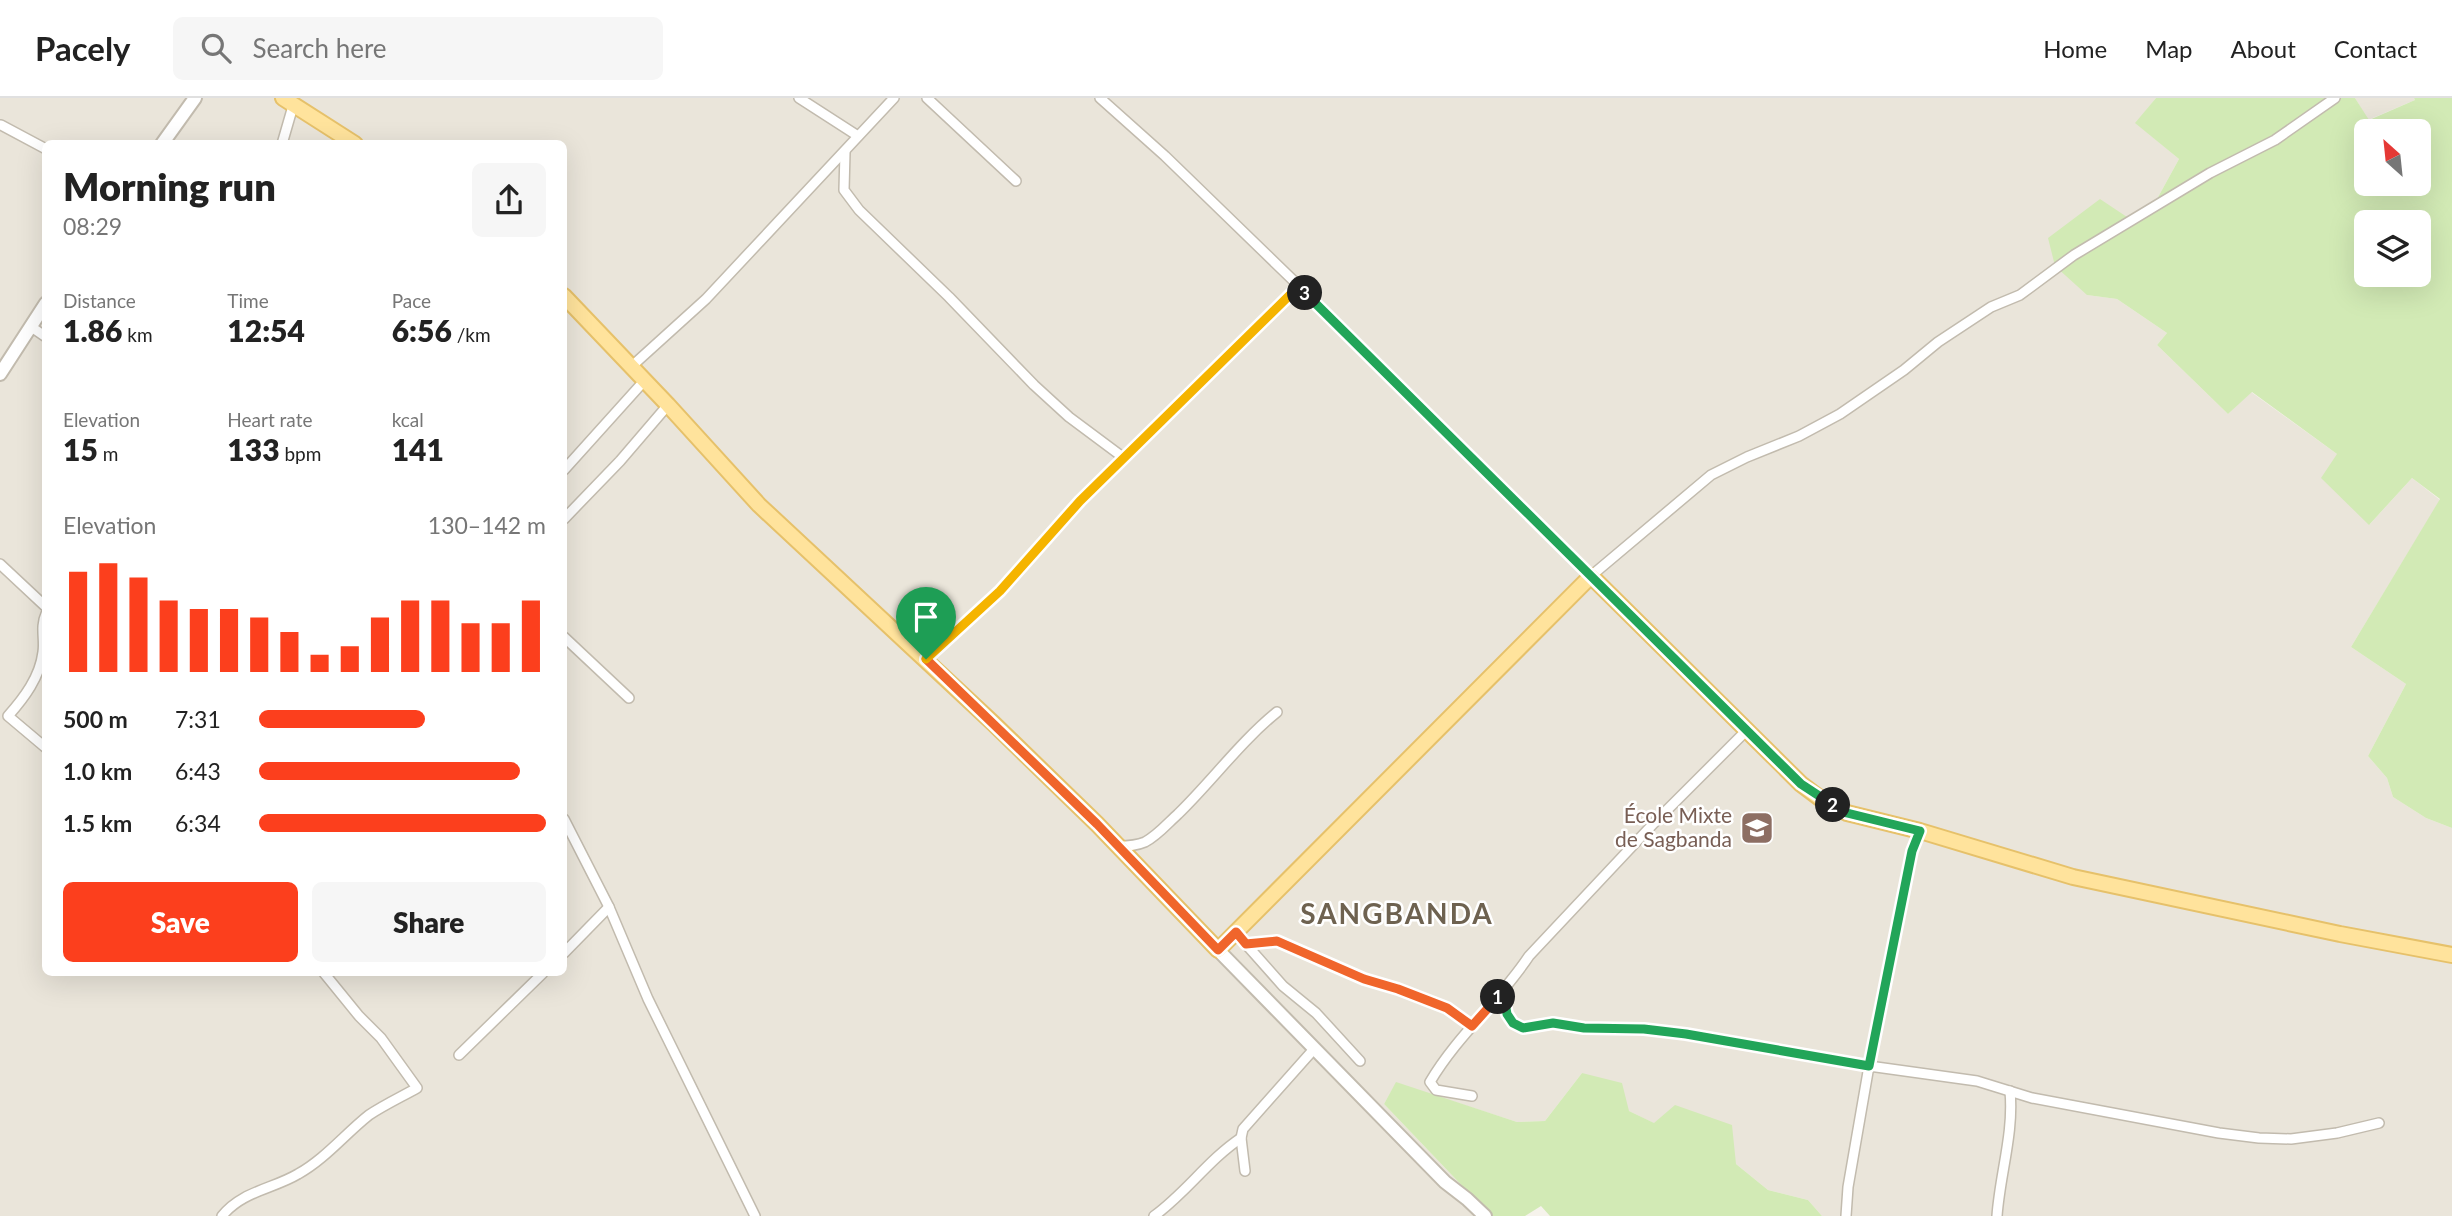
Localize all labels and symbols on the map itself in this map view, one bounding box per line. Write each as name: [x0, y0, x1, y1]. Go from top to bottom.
north arrow: [2354, 119, 2431, 196]
pin: 3: [1288, 276, 1322, 310]
pin: [896, 587, 956, 659]
pin: 2: [1815, 788, 1850, 822]
place label: École Mixte de Sagbanda: [1615, 802, 1732, 851]
school or university icon: École Mixte de Sagbanda: [1738, 809, 1776, 847]
district label: SANGBANDA: [1300, 896, 1494, 930]
pin: 1: [1480, 979, 1516, 1014]

